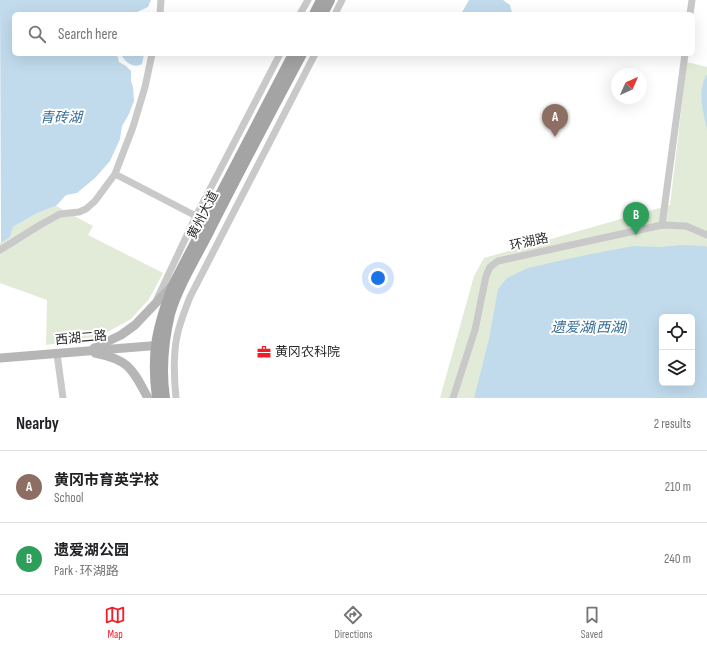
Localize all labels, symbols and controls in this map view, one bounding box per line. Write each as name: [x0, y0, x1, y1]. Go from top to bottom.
search box: [12, 12, 695, 56]
icon: search: [26, 23, 48, 45]
text: Search here: [58, 25, 118, 44]
north arrow: [611, 68, 647, 104]
pin: A: [542, 104, 568, 137]
water label: 青砖湖: [40, 109, 84, 126]
street label: 黄州大道: [184, 188, 222, 242]
pin: B: [623, 202, 649, 235]
street label: 环湖路: [508, 230, 550, 254]
your location: [368, 268, 388, 288]
map controls: [659, 314, 695, 386]
button: locate: [659, 314, 695, 350]
water label: 遗爱湖(西湖): [551, 319, 628, 336]
street label: 西湖二路: [54, 328, 108, 348]
office icon: 黄冈农科院: [256, 344, 272, 360]
place label: 黄冈农科院: [275, 344, 340, 360]
button: layers: [659, 350, 695, 386]
text: Nearby: [16, 414, 59, 434]
text: 2 results: [654, 416, 691, 432]
text: 黄冈市育英学校: [54, 471, 159, 490]
text: A: [26, 479, 32, 495]
text: 210 m: [665, 479, 691, 495]
text: School: [54, 490, 84, 506]
text: 遗爱湖公园: [54, 541, 129, 560]
text: B: [26, 551, 32, 567]
text: 240 m: [664, 551, 691, 567]
text: Park · 环湖路: [54, 563, 119, 579]
tab: Map: [104, 604, 126, 641]
tab: Directions: [335, 604, 372, 641]
tab: Saved: [581, 604, 603, 641]

